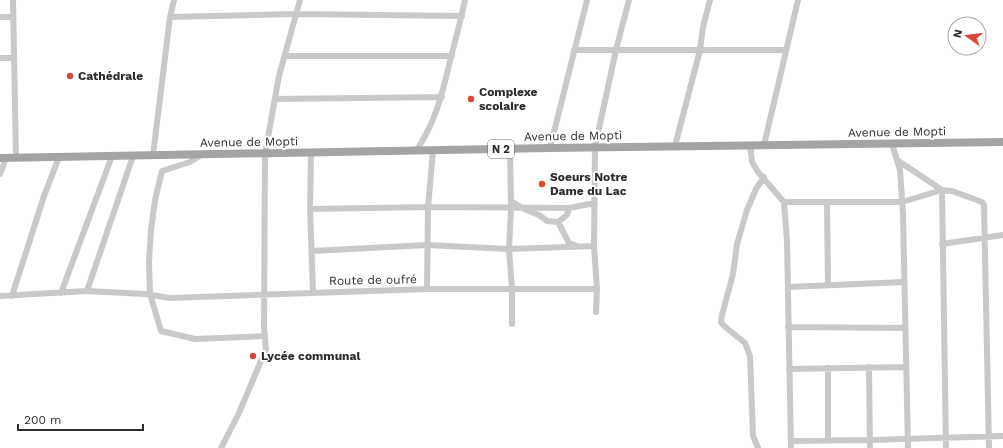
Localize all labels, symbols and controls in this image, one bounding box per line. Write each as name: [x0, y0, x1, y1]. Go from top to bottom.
north arrow: [947, 16, 987, 56]
text: N: [950, 28, 965, 39]
place label: Cathédrale: [78, 69, 143, 83]
marker: Cathédrale: [65, 71, 75, 81]
place label: Complexe scolaire: [479, 85, 537, 113]
marker: Complexe scolaire: [466, 94, 476, 104]
street label: Avenue de Mopti: [848, 124, 946, 140]
street label: Avenue de Mopti: [524, 128, 622, 144]
street label: Avenue de Mopti: [200, 134, 298, 150]
road number: N 2: [488, 140, 514, 158]
place label: Soeurs Notre Dame du Lac: [550, 170, 628, 198]
marker: Soeurs Notre Dame du Lac: [537, 179, 547, 189]
street label: Route de oufré: [329, 272, 417, 288]
place label: Lycée communal: [261, 349, 360, 363]
marker: Lycée communal: [248, 351, 258, 361]
scale bar: [18, 406, 143, 432]
text: 200 m: [24, 413, 61, 427]

